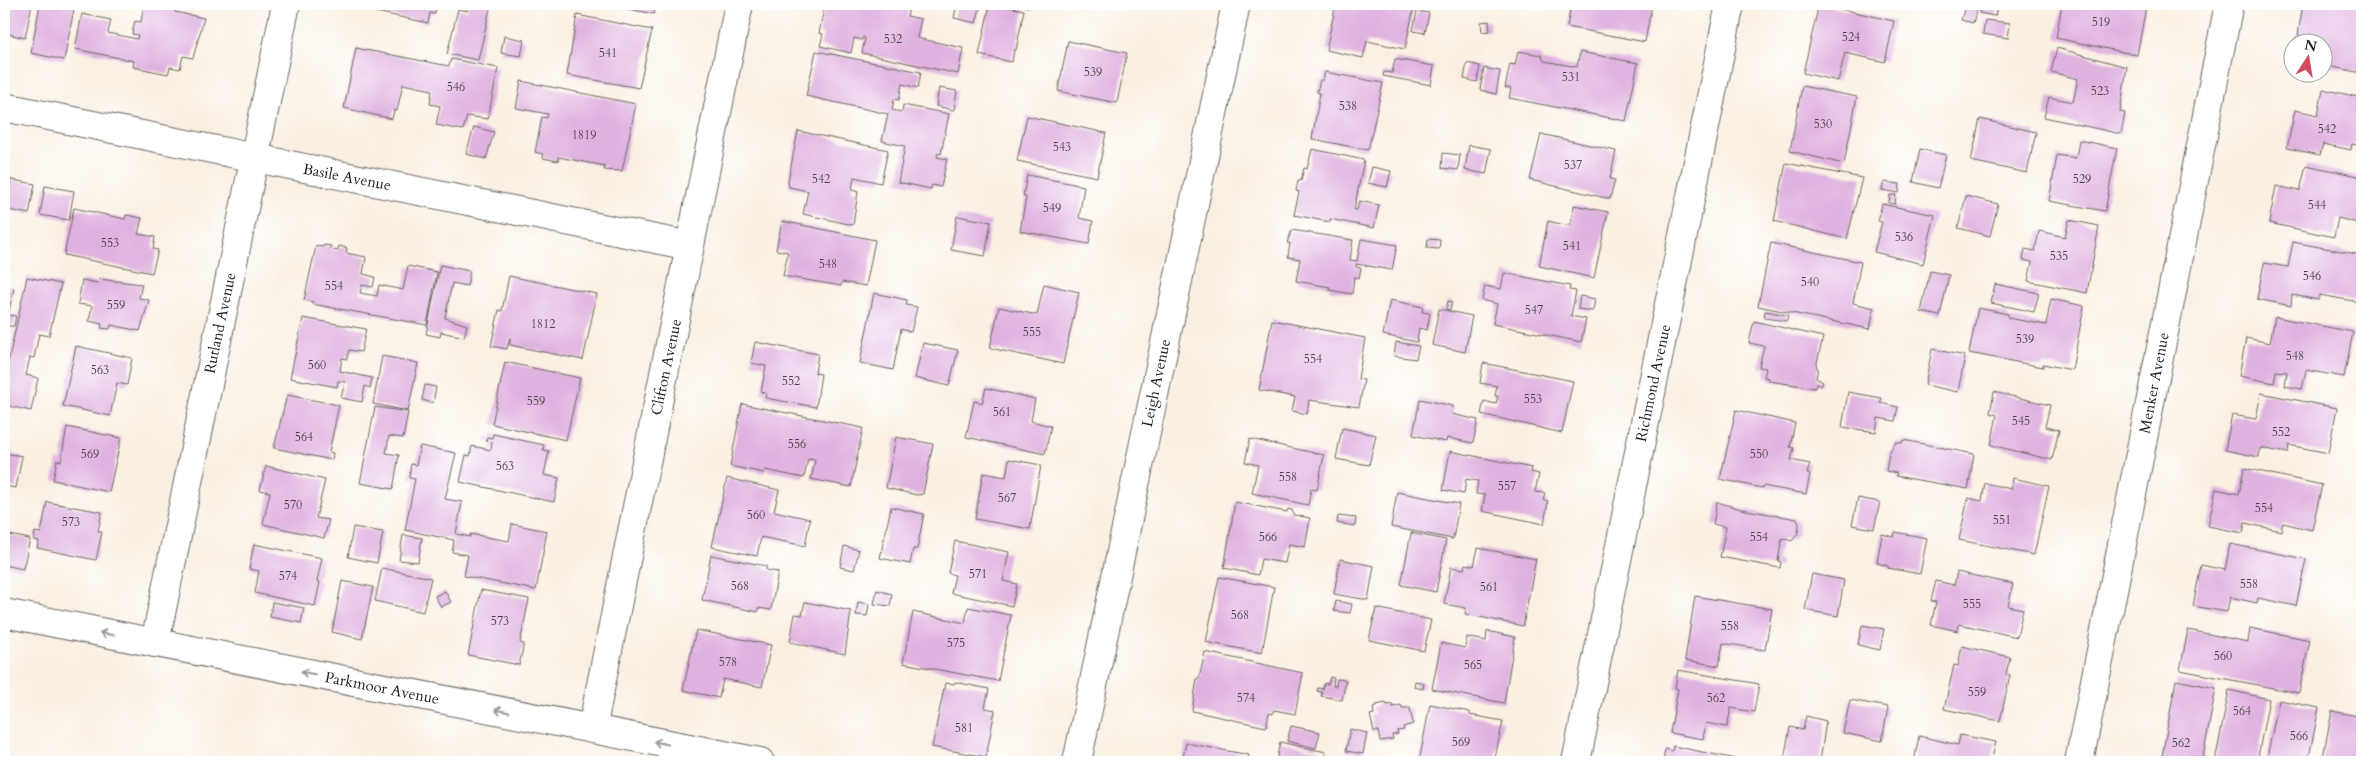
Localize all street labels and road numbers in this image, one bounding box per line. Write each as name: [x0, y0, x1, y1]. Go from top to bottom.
street label: Basile Avenue: [301, 159, 393, 195]
street label: Rutland Avenue: [200, 270, 241, 375]
street label: Clifton Avenue: [646, 317, 686, 417]
street label: Richmond Avenue: [1631, 322, 1675, 444]
street label: Menker Avenue: [2134, 331, 2174, 435]
street label: Leigh Avenue: [1137, 337, 1175, 429]
street label: Parkmoor Avenue: [323, 667, 441, 709]

